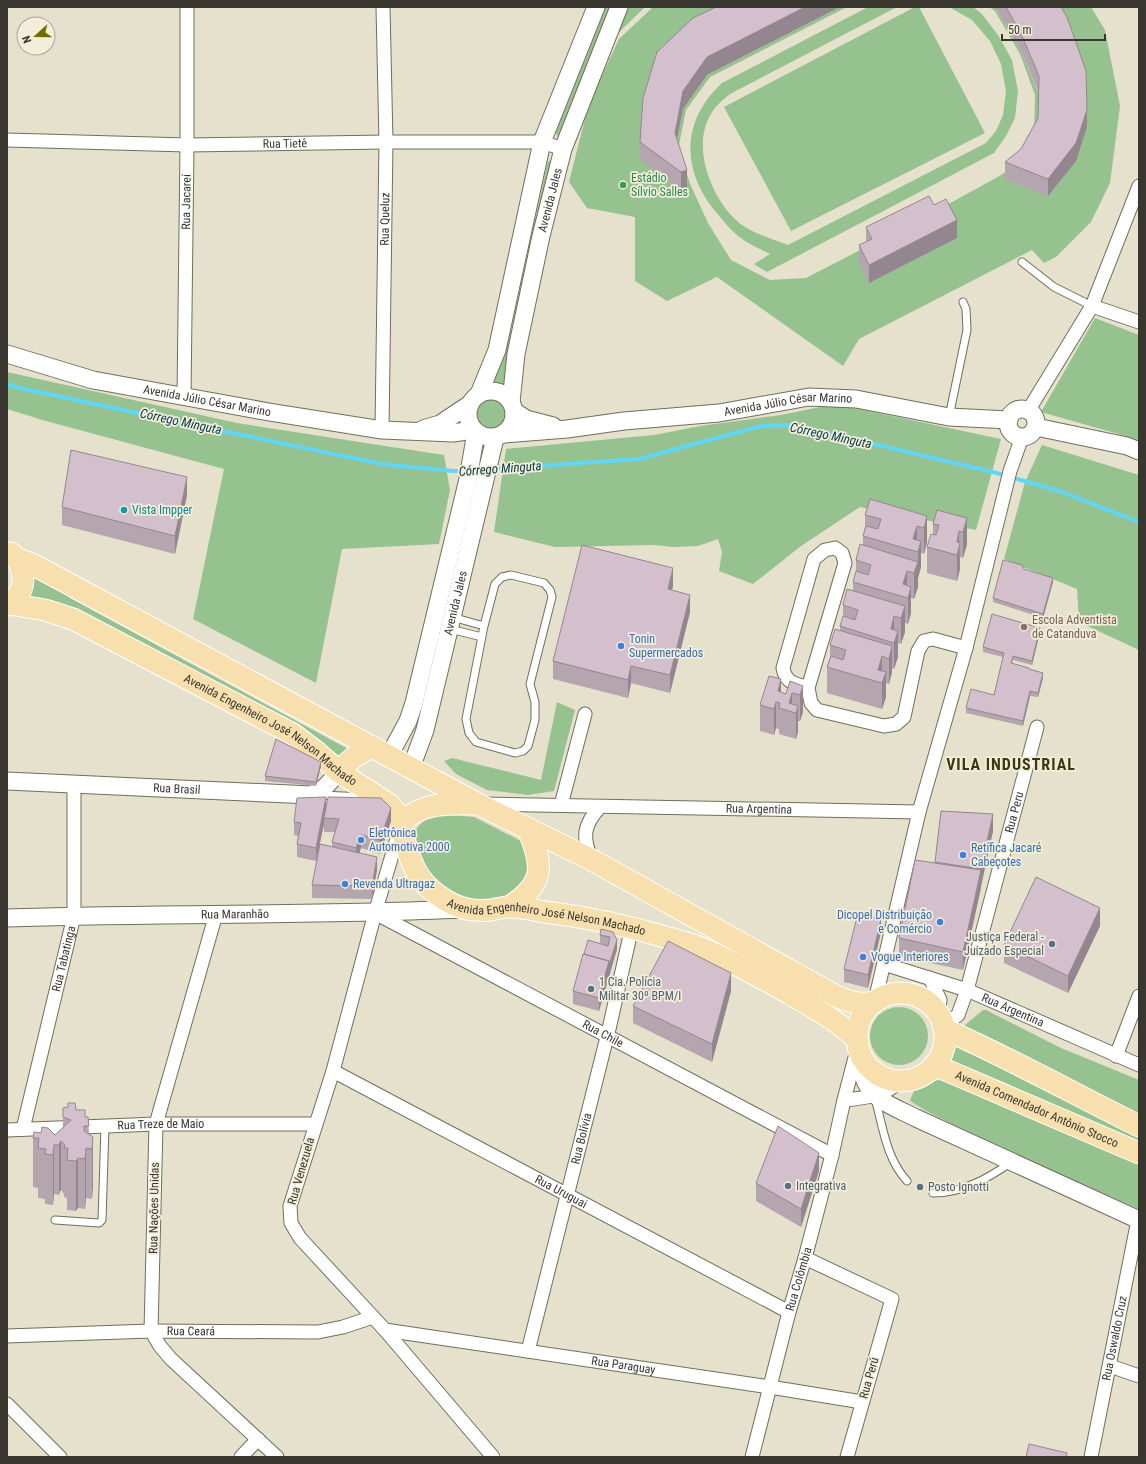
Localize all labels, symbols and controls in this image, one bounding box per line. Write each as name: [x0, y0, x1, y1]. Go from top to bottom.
north arrow: [16, 16, 56, 56]
scale bar: [1002, 16, 1105, 42]
text: 50 m: [1008, 23, 1032, 37]
text: N: [20, 34, 34, 45]
street label: Rua Tietê: [263, 136, 308, 151]
street label: Avenida Jales: [535, 166, 565, 234]
place label: Estádio Sílvio Salles: [631, 171, 688, 199]
street label: Rua Jacareí: [179, 173, 194, 230]
marker: Estádio Sílvio Salles: [618, 180, 628, 190]
street label: Rua Queluz: [378, 192, 392, 246]
street label: Avenida Júlio César Marino: [142, 382, 272, 419]
street label: Avenida Júlio César Marino: [723, 390, 853, 419]
water label: Córrego Minguta: [139, 406, 223, 437]
water label: Córrego Minguta: [789, 420, 873, 451]
water label: Córrego Minguta: [458, 458, 542, 479]
place label: Vista Impper: [132, 503, 193, 517]
marker: Vista Impper: [119, 505, 129, 515]
street label: Avenida Jales: [441, 569, 470, 637]
place label: Escola Adventista de Catanduva: [1032, 613, 1117, 641]
marker: Escola Adventista de Catanduva: [1019, 622, 1029, 632]
place label: Tonin Supermercados: [629, 632, 703, 660]
marker: Tonin Supermercados: [616, 641, 626, 651]
street label: Avenida Engenheiro José Nelson Machado: [182, 671, 360, 789]
district label: VILA INDUSTRIAL: [946, 755, 1076, 774]
street label: Rua Brasil: [153, 781, 201, 797]
street label: Rua Peru: [1002, 790, 1027, 835]
street label: Rua Argentina: [726, 801, 793, 817]
place label: Eletrônica Automotiva 2000: [369, 826, 450, 854]
marker: Eletrônica Automotiva 2000: [356, 835, 366, 845]
place label: Retífica Jacaré Cabeçotes: [971, 841, 1042, 869]
marker: Retífica Jacaré Cabeçotes: [958, 850, 968, 860]
place label: Revenda Ultragaz: [353, 877, 435, 891]
marker: Revenda Ultragaz: [340, 879, 350, 889]
street label: Avenida Engenheiro José Nelson Machado: [445, 896, 647, 938]
street label: Rua Maranhão: [201, 907, 269, 922]
place label: Dicopel Distribuição e Comércio: [837, 908, 932, 936]
marker: Dicopel Distribuição e Comércio: [935, 917, 945, 927]
street label: Rua Tabatinga: [49, 924, 78, 993]
place label: Justiça Federal - Juizado Especial: [964, 930, 1044, 958]
marker: Justiça Federal - Juizado Especial: [1047, 939, 1057, 949]
place label: Vogue Interiores: [871, 950, 949, 964]
marker: Vogue Interiores: [858, 952, 868, 962]
place label: 1 Cia. Polícia Militar 30º BPM/I: [599, 975, 681, 1003]
marker: 1 Cia. Polícia Militar 30º BPM/I: [586, 984, 596, 994]
street label: Rua Argentina: [980, 990, 1046, 1030]
street label: Rua Chile: [580, 1017, 626, 1051]
street label: Avenida Comendador Antônio Stocco: [953, 1068, 1121, 1150]
street label: Rua Bolívia: [568, 1111, 595, 1166]
street label: Rua Treze de Maio: [117, 1117, 204, 1133]
street label: Rua Venezuela: [285, 1135, 317, 1206]
street label: Rua Nações Unidas: [146, 1162, 162, 1254]
street label: Rua Uruguai: [533, 1172, 590, 1211]
place label: Integrativa: [796, 1179, 846, 1193]
place label: Posto Ignotti: [928, 1180, 989, 1194]
marker: Integrativa: [783, 1181, 793, 1191]
marker: Posto Ignotti: [915, 1182, 925, 1192]
street label: Rua Colômbia: [783, 1245, 815, 1313]
street label: Rua Oswaldo Cruz: [1099, 1295, 1130, 1382]
street label: Rua Ceará: [167, 1324, 215, 1338]
street label: Rua Paraguay: [590, 1354, 656, 1377]
street label: Rua Perú: [856, 1356, 882, 1400]

